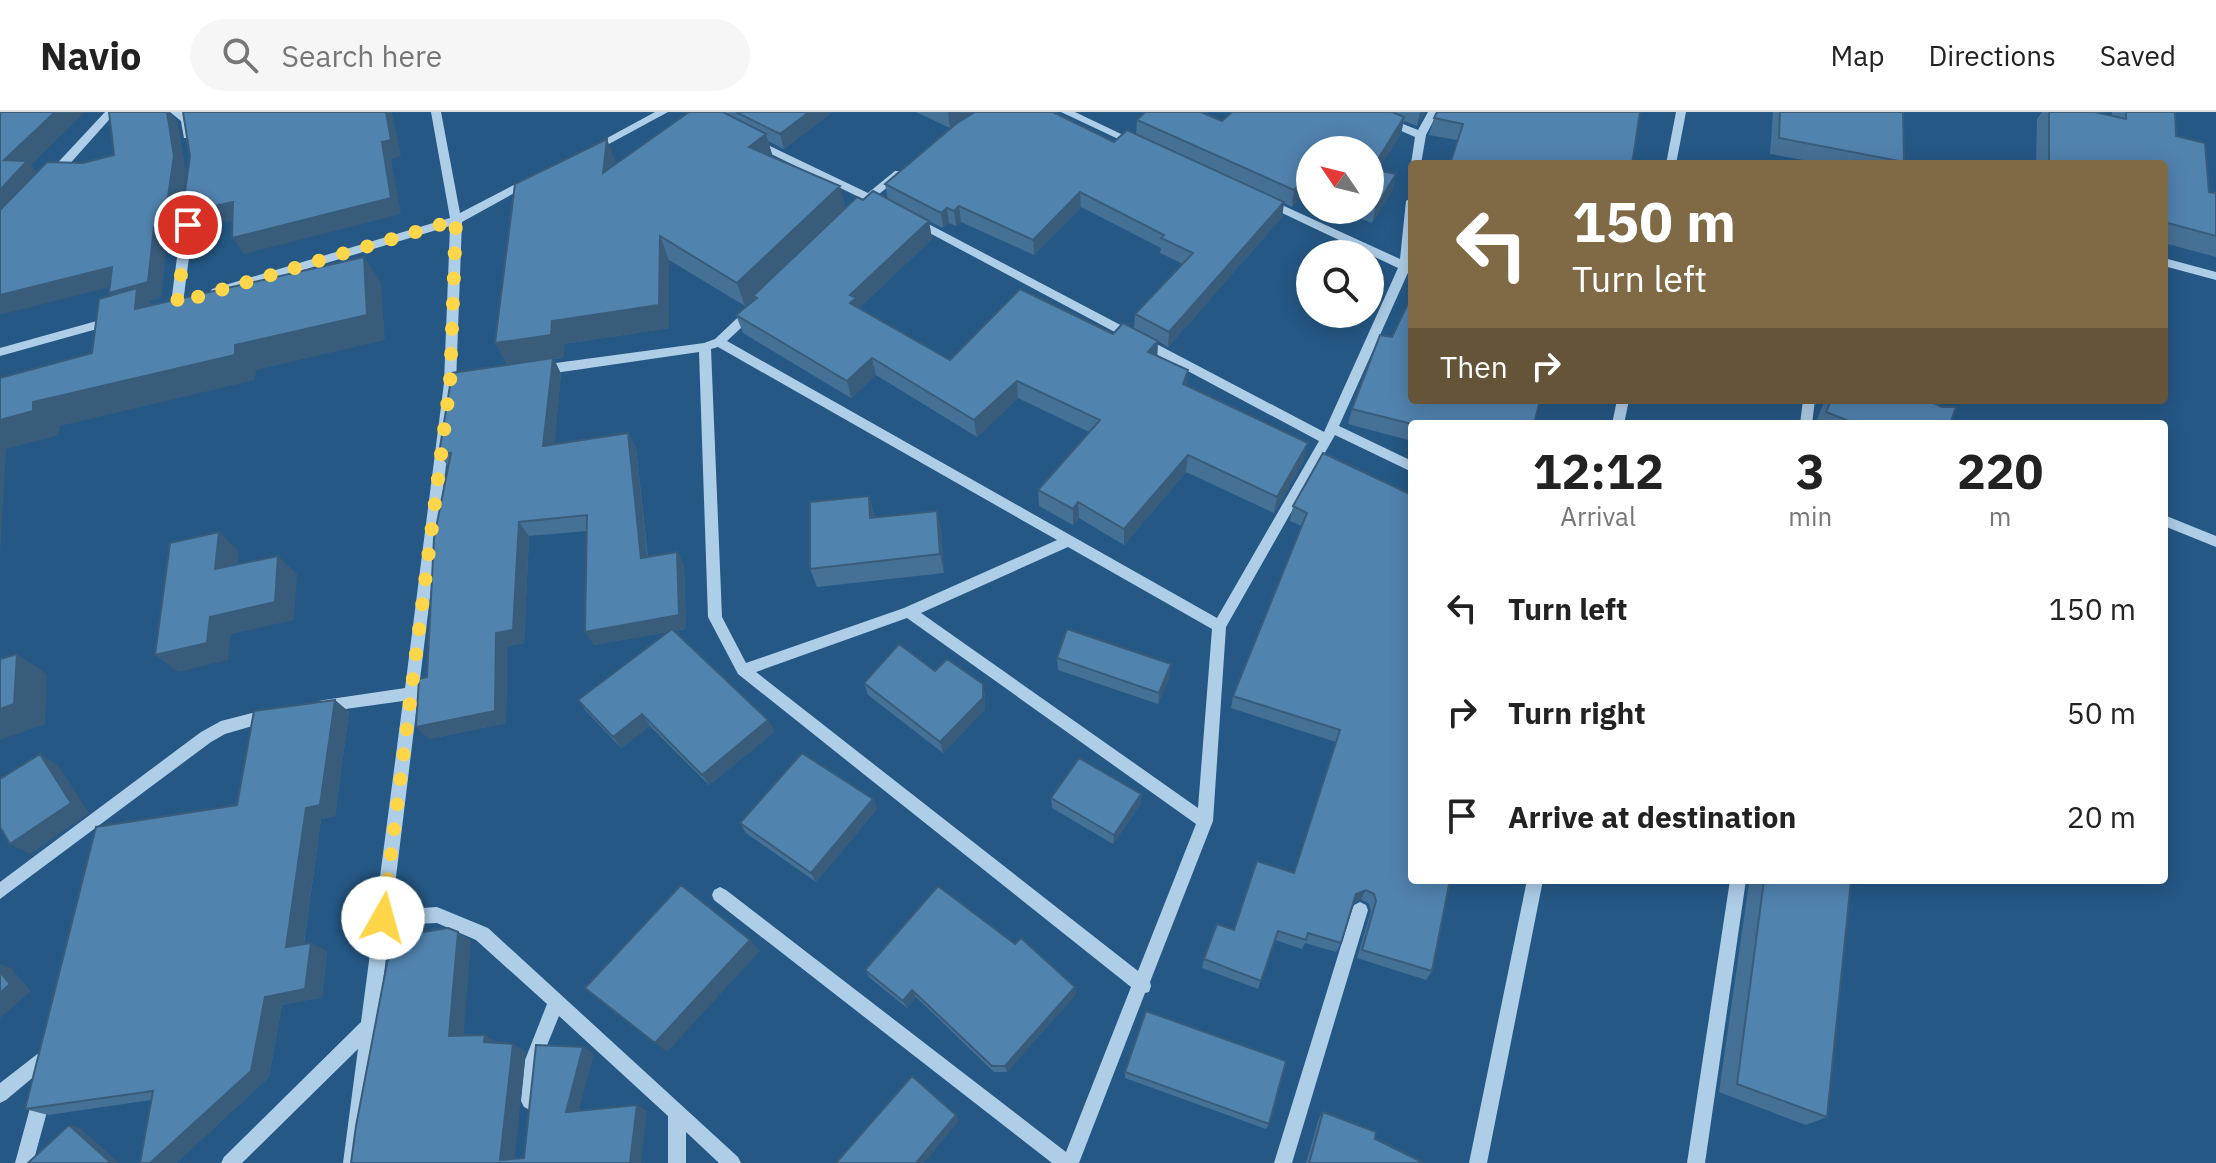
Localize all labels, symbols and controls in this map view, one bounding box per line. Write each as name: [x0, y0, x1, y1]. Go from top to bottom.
search box: [190, 19, 750, 91]
text: Navio: [40, 31, 142, 80]
icon: search: [218, 33, 262, 77]
text: Search here: [282, 36, 442, 75]
text: Map: [1830, 37, 1884, 74]
text: Directions: [1928, 37, 2056, 74]
text: Saved: [2100, 37, 2176, 74]
north arrow: [1296, 136, 1384, 224]
map controls: [1296, 136, 1384, 328]
text: 150 m: [1572, 185, 1736, 257]
pin: [154, 191, 222, 259]
icon: left: [1440, 192, 1544, 296]
icon: arrive: [166, 203, 210, 247]
button: search: [1296, 240, 1384, 328]
text: Turn left: [1572, 255, 1707, 302]
icon: right: [1524, 344, 1568, 388]
text: Then: [1440, 347, 1508, 386]
text: 12:12: [1533, 440, 1664, 502]
text: 3: [1796, 440, 1825, 502]
text: 220: [1957, 440, 2043, 502]
text: Arrival: [1560, 499, 1636, 533]
text: min: [1788, 499, 1832, 533]
text: m: [1989, 499, 2011, 533]
icon: left: [1440, 586, 1484, 630]
text: Turn left: [1508, 589, 1627, 628]
text: 150 m: [2049, 589, 2136, 628]
icon: right: [1440, 690, 1484, 734]
text: Turn right: [1508, 693, 1646, 732]
text: 50 m: [2067, 693, 2136, 732]
icon: arrive: [1440, 794, 1484, 838]
text: Arrive at destination: [1508, 797, 1796, 836]
text: 20 m: [2067, 797, 2136, 836]
position arrow: [341, 876, 425, 960]

